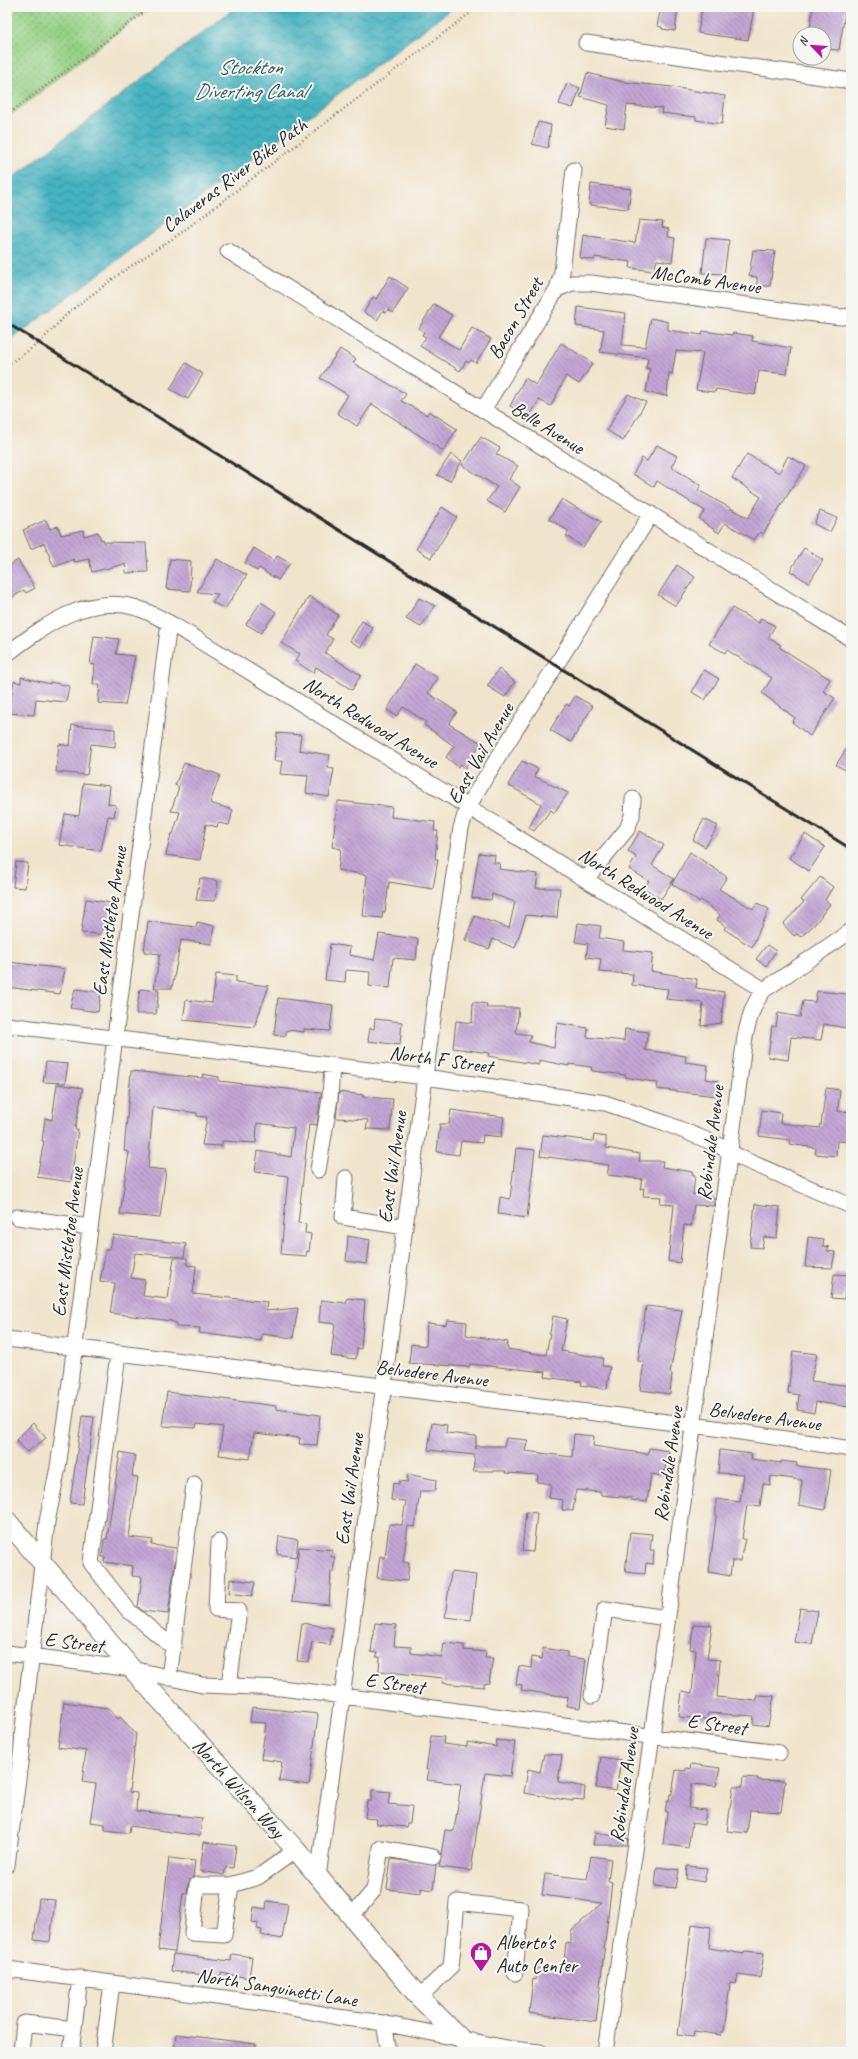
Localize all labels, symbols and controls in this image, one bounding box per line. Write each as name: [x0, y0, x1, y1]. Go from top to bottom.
north arrow: [792, 26, 832, 66]
text: N: [795, 34, 812, 48]
water label: Stockton Diverting Canal: [194, 54, 313, 104]
street label: Calaveras River Bike Path: [157, 112, 312, 238]
street label: McComb Avenue: [650, 259, 764, 300]
street label: Bacon Street: [482, 271, 550, 364]
street label: Belle Avenue: [507, 395, 590, 460]
street label: North Redwood Avenue: [299, 671, 444, 775]
street label: East Vail Avenue: [442, 697, 520, 808]
street label: North Redwood Avenue: [574, 842, 719, 946]
street label: East Mistletoe Avenue: [87, 844, 133, 997]
street label: North F Street: [388, 1040, 497, 1080]
street label: Robindale Avenue: [691, 1083, 730, 1202]
street label: East Vail Avenue: [372, 1108, 413, 1224]
street label: East Mistletoe Avenue: [46, 1165, 89, 1318]
street label: Belvedere Avenue: [375, 1354, 491, 1393]
street label: Belvedere Avenue: [707, 1396, 824, 1437]
street label: Robindale Avenue: [648, 1403, 689, 1523]
street label: East Vail Avenue: [329, 1430, 370, 1546]
street label: E Street: [43, 1626, 108, 1659]
street label: E Street: [364, 1667, 429, 1700]
street label: E Street: [686, 1708, 751, 1741]
street label: Robindale Avenue: [604, 1724, 645, 1844]
street label: North Wilson Way: [187, 1733, 291, 1845]
place label: Alberto's Auto Center: [496, 1930, 579, 1978]
shop icon: Alberto's Auto Center: [468, 1940, 494, 1973]
street label: North Sanguinetti Lane: [195, 1962, 360, 2013]

